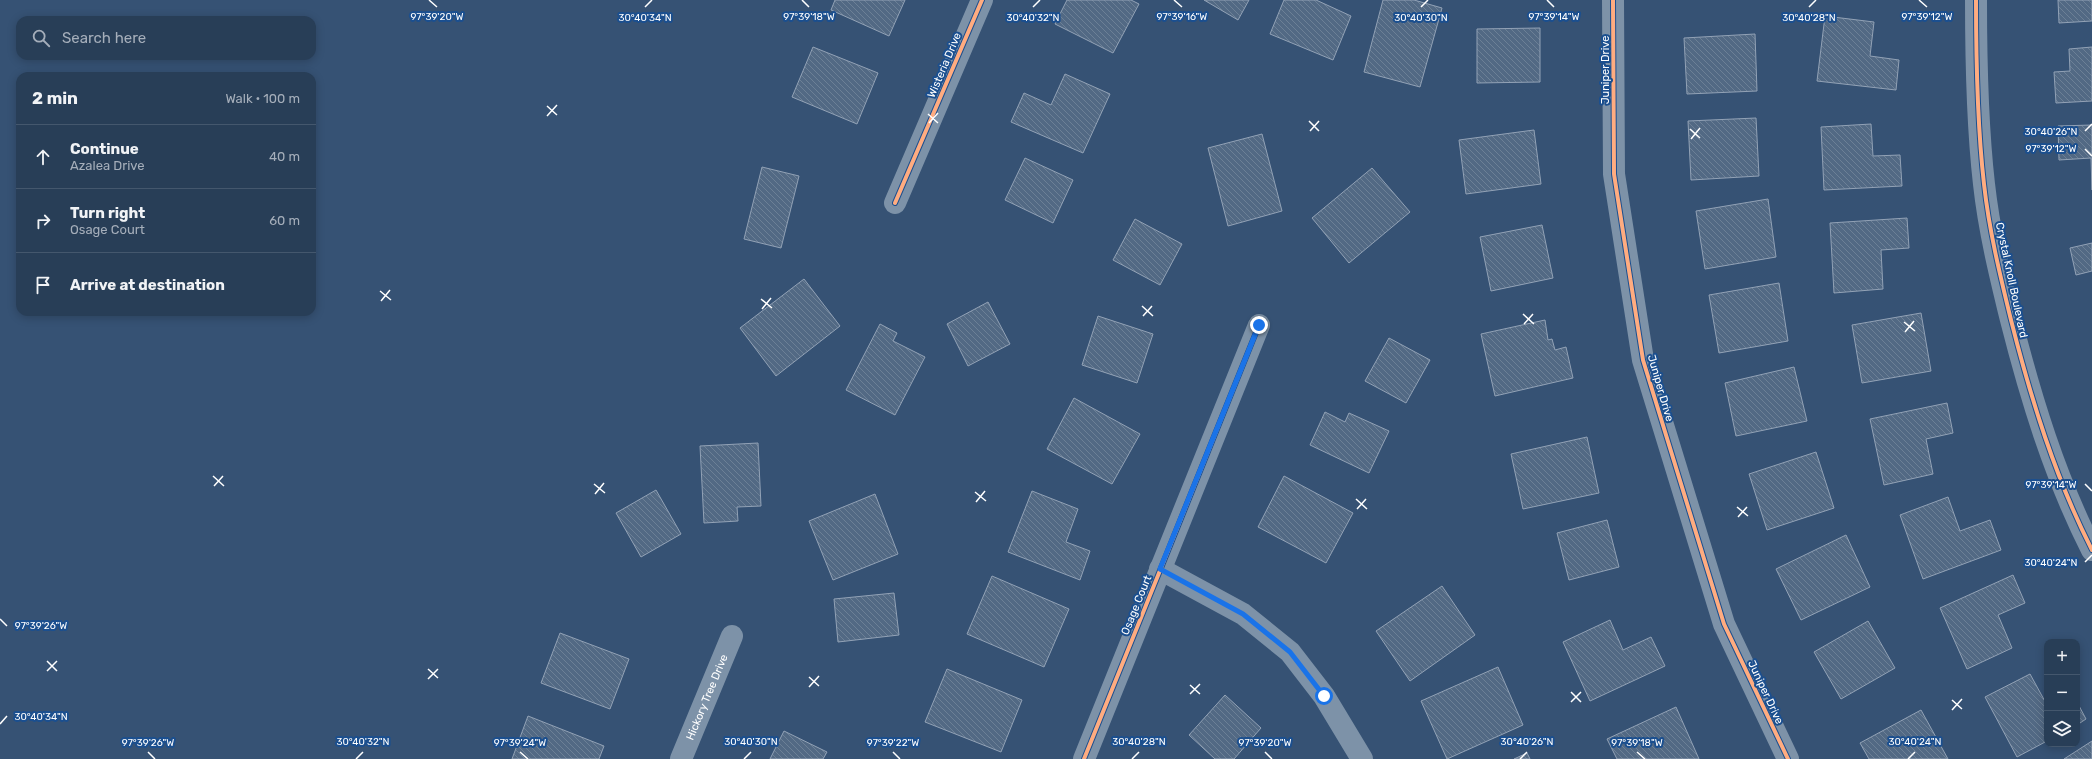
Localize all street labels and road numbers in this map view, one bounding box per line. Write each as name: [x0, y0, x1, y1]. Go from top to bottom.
street label: Wisteria Drive: [925, 31, 964, 100]
street label: Juniper Drive: [1599, 36, 1612, 104]
street label: Crystal Knoll Boulevard: [1993, 221, 2030, 339]
street label: Juniper Drive: [1645, 353, 1676, 423]
street label: Osage Court: [1119, 573, 1155, 637]
street label: Hickory Tree Drive: [684, 652, 731, 742]
street label: Juniper Drive: [1745, 658, 1786, 726]

